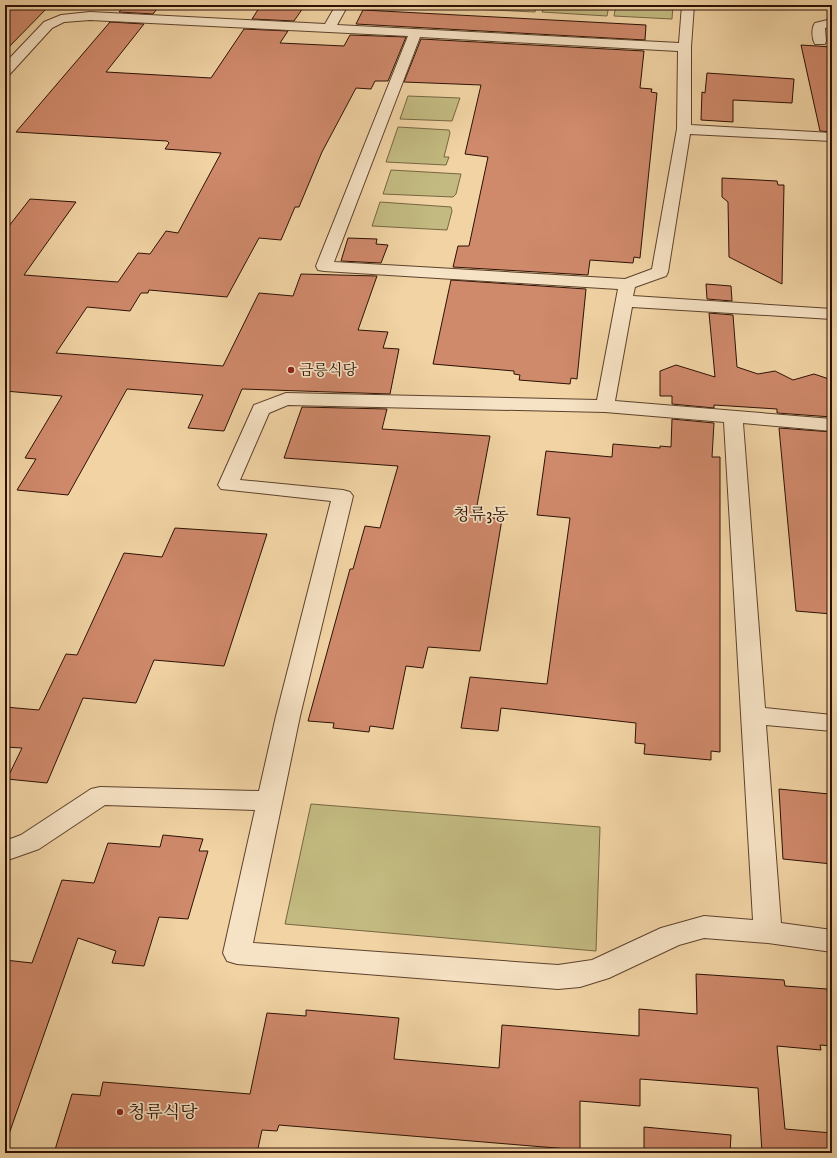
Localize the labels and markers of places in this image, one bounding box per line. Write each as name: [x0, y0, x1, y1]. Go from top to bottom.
place label: 금릉식당: [299, 361, 357, 380]
marker: 금릉식당: [286, 365, 296, 375]
place label: 청류식당: [128, 1102, 198, 1124]
marker: 청류식당: [115, 1107, 125, 1117]

